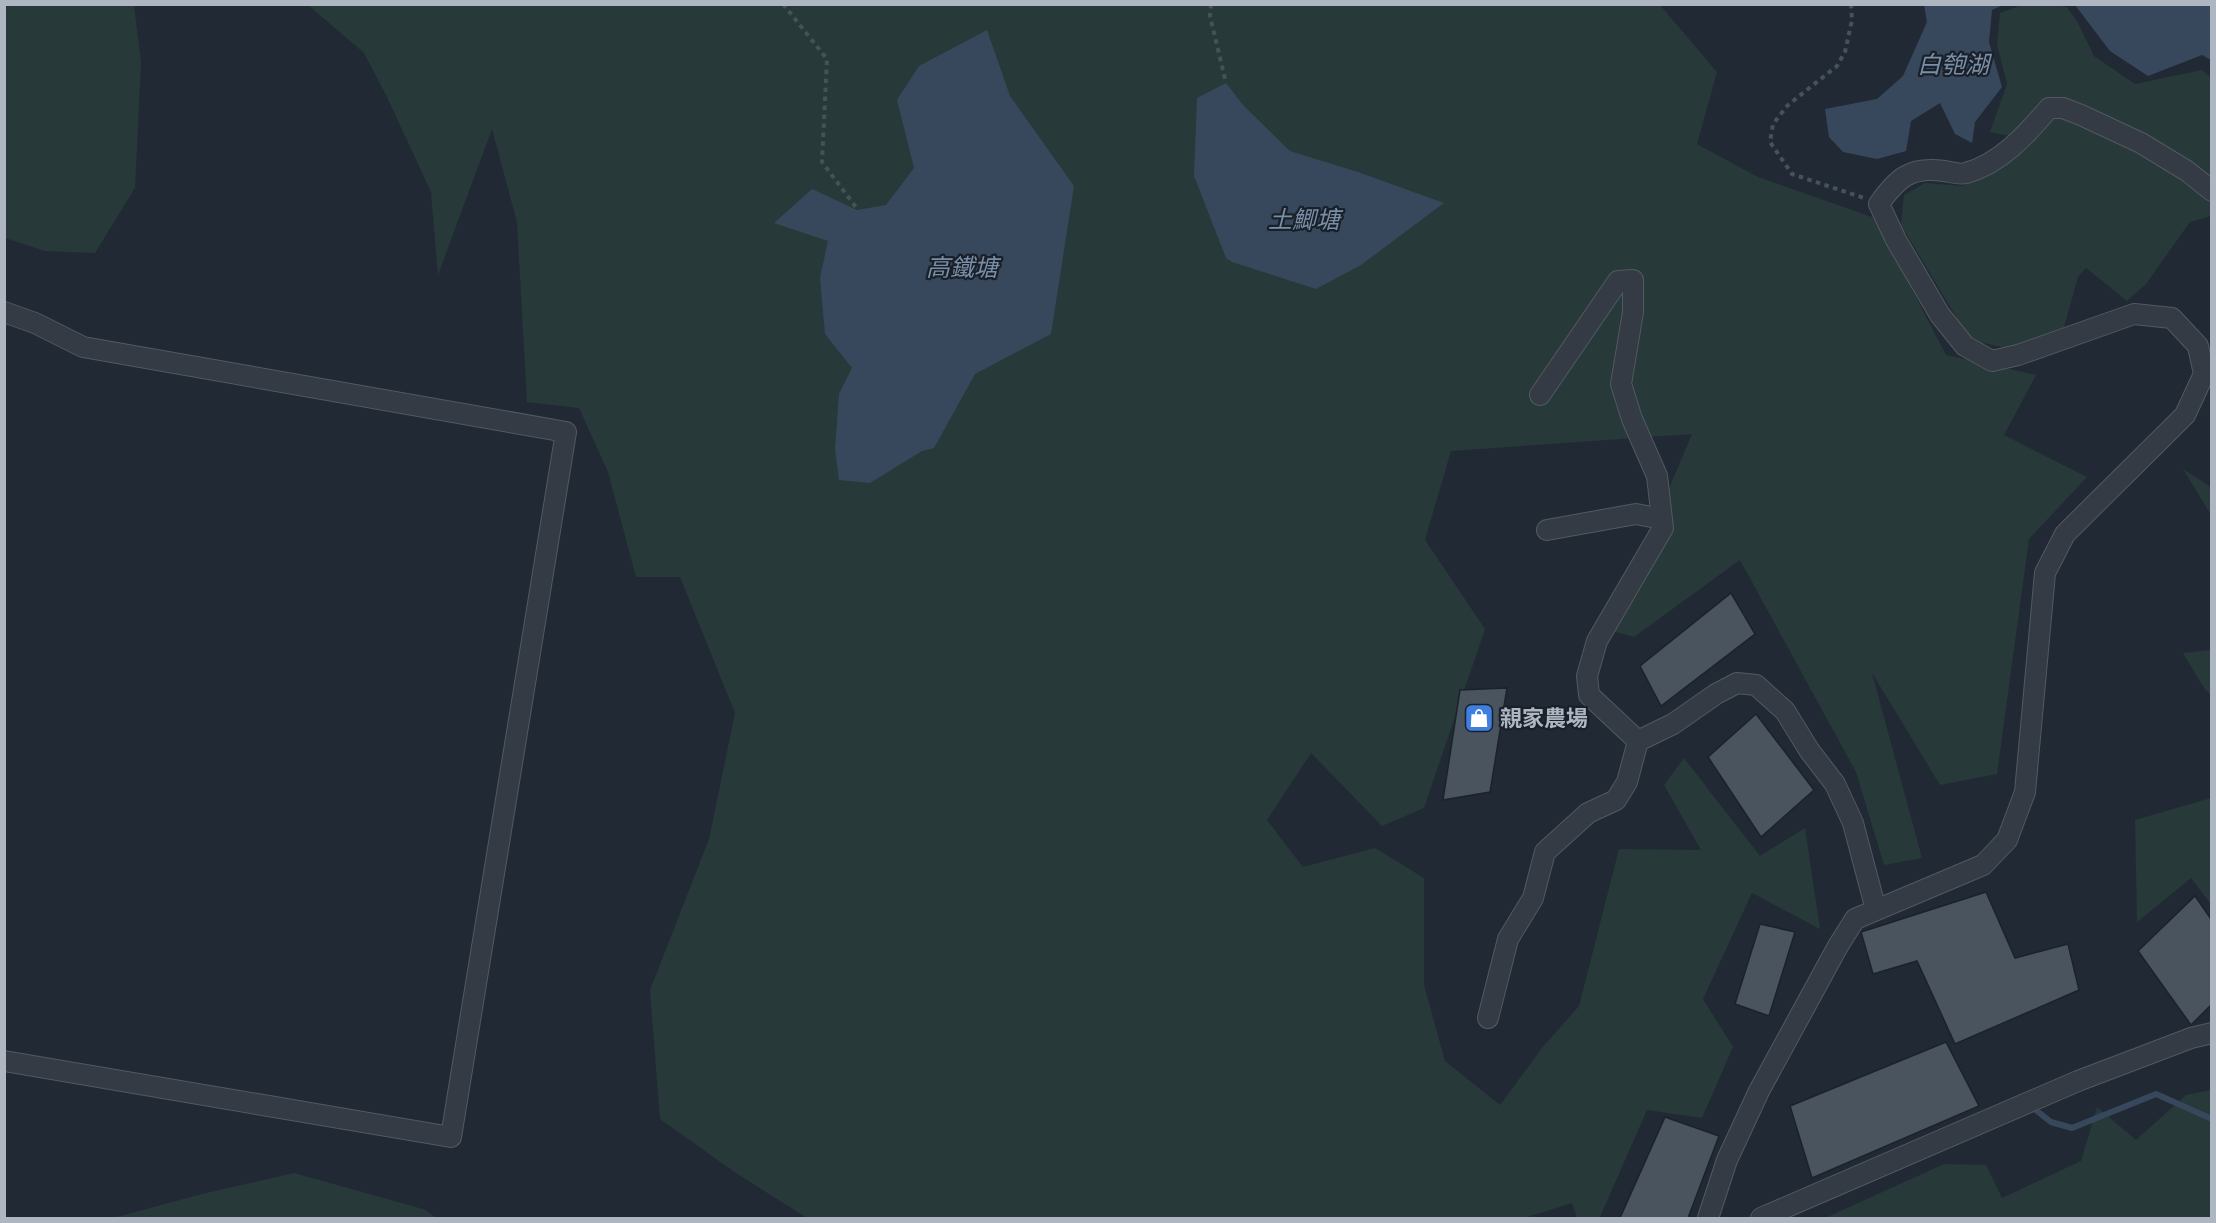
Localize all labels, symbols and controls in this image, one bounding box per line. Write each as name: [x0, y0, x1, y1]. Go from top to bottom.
water label: 白匏湖: [1917, 46, 1993, 82]
water label: 土鯽塘: [1268, 201, 1344, 237]
water label: 高鐵塘: [926, 249, 1002, 285]
place label: 親家農場: [1500, 701, 1588, 735]
shop icon: 親家農場: [1463, 702, 1495, 734]

